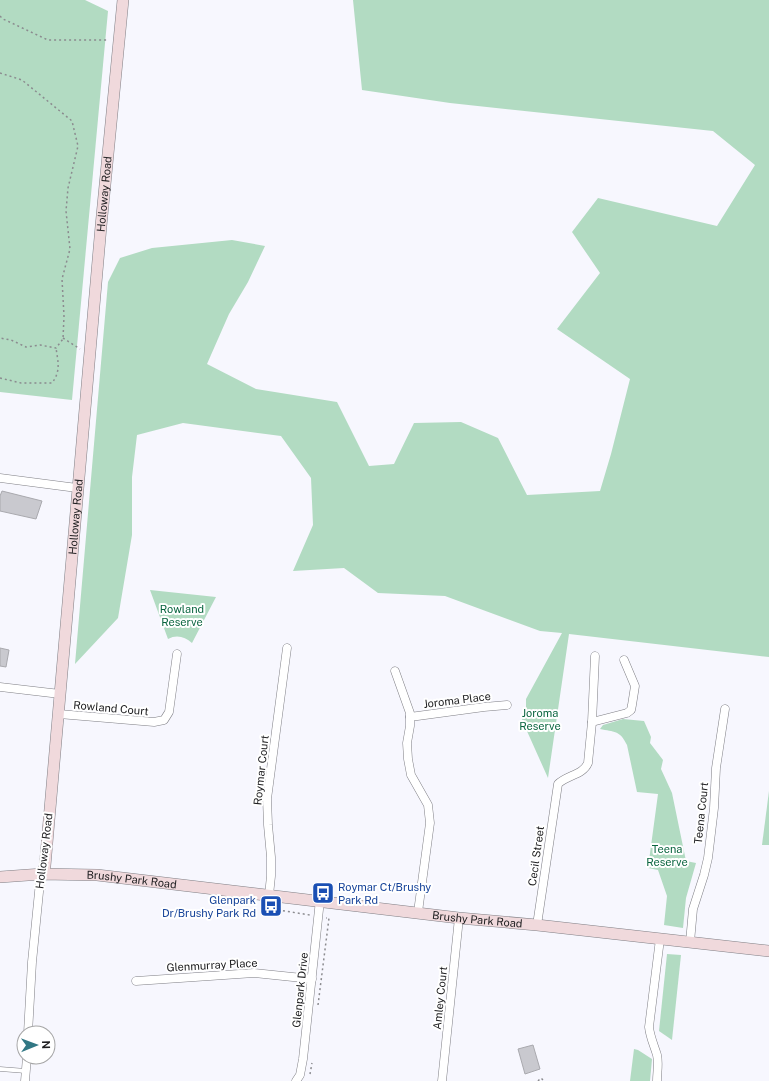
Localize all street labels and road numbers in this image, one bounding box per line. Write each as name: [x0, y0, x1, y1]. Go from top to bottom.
street label: Holloway Road: [95, 156, 114, 232]
street label: Holloway Road: [66, 479, 85, 555]
street label: Joroma Place: [423, 690, 491, 710]
street label: Rowland Court: [73, 699, 149, 717]
street label: Roymar Court: [251, 734, 271, 806]
street label: Teena Court: [692, 782, 710, 844]
street label: Holloway Road: [33, 813, 55, 889]
street label: Cecil Street: [526, 825, 546, 887]
street label: Brushy Park Road: [86, 869, 177, 890]
street label: Brushy Park Road: [431, 909, 523, 930]
street label: Glenpark Drive: [290, 952, 310, 1028]
street label: Glenmurray Place: [166, 957, 258, 973]
street label: Amley Court: [431, 966, 449, 1030]

